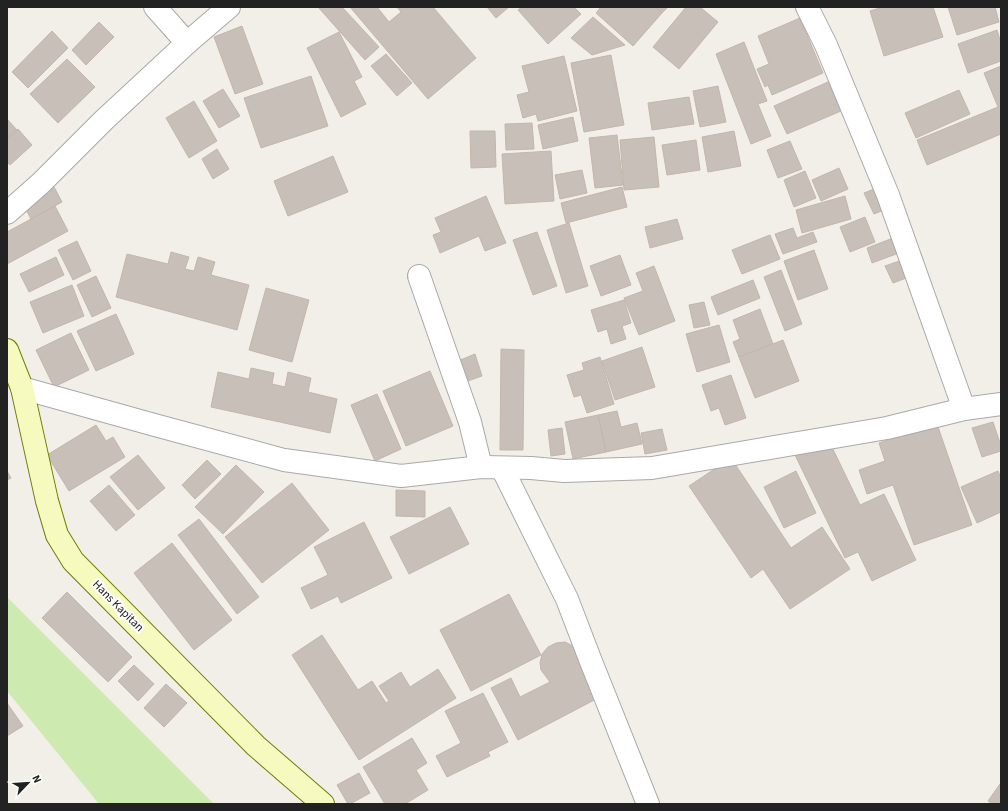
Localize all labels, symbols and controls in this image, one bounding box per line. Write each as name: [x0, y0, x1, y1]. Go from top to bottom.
street label: Hans Kapitan: [88, 576, 148, 636]
north arrow: [8, 763, 48, 803]
text: N: [28, 772, 45, 785]

